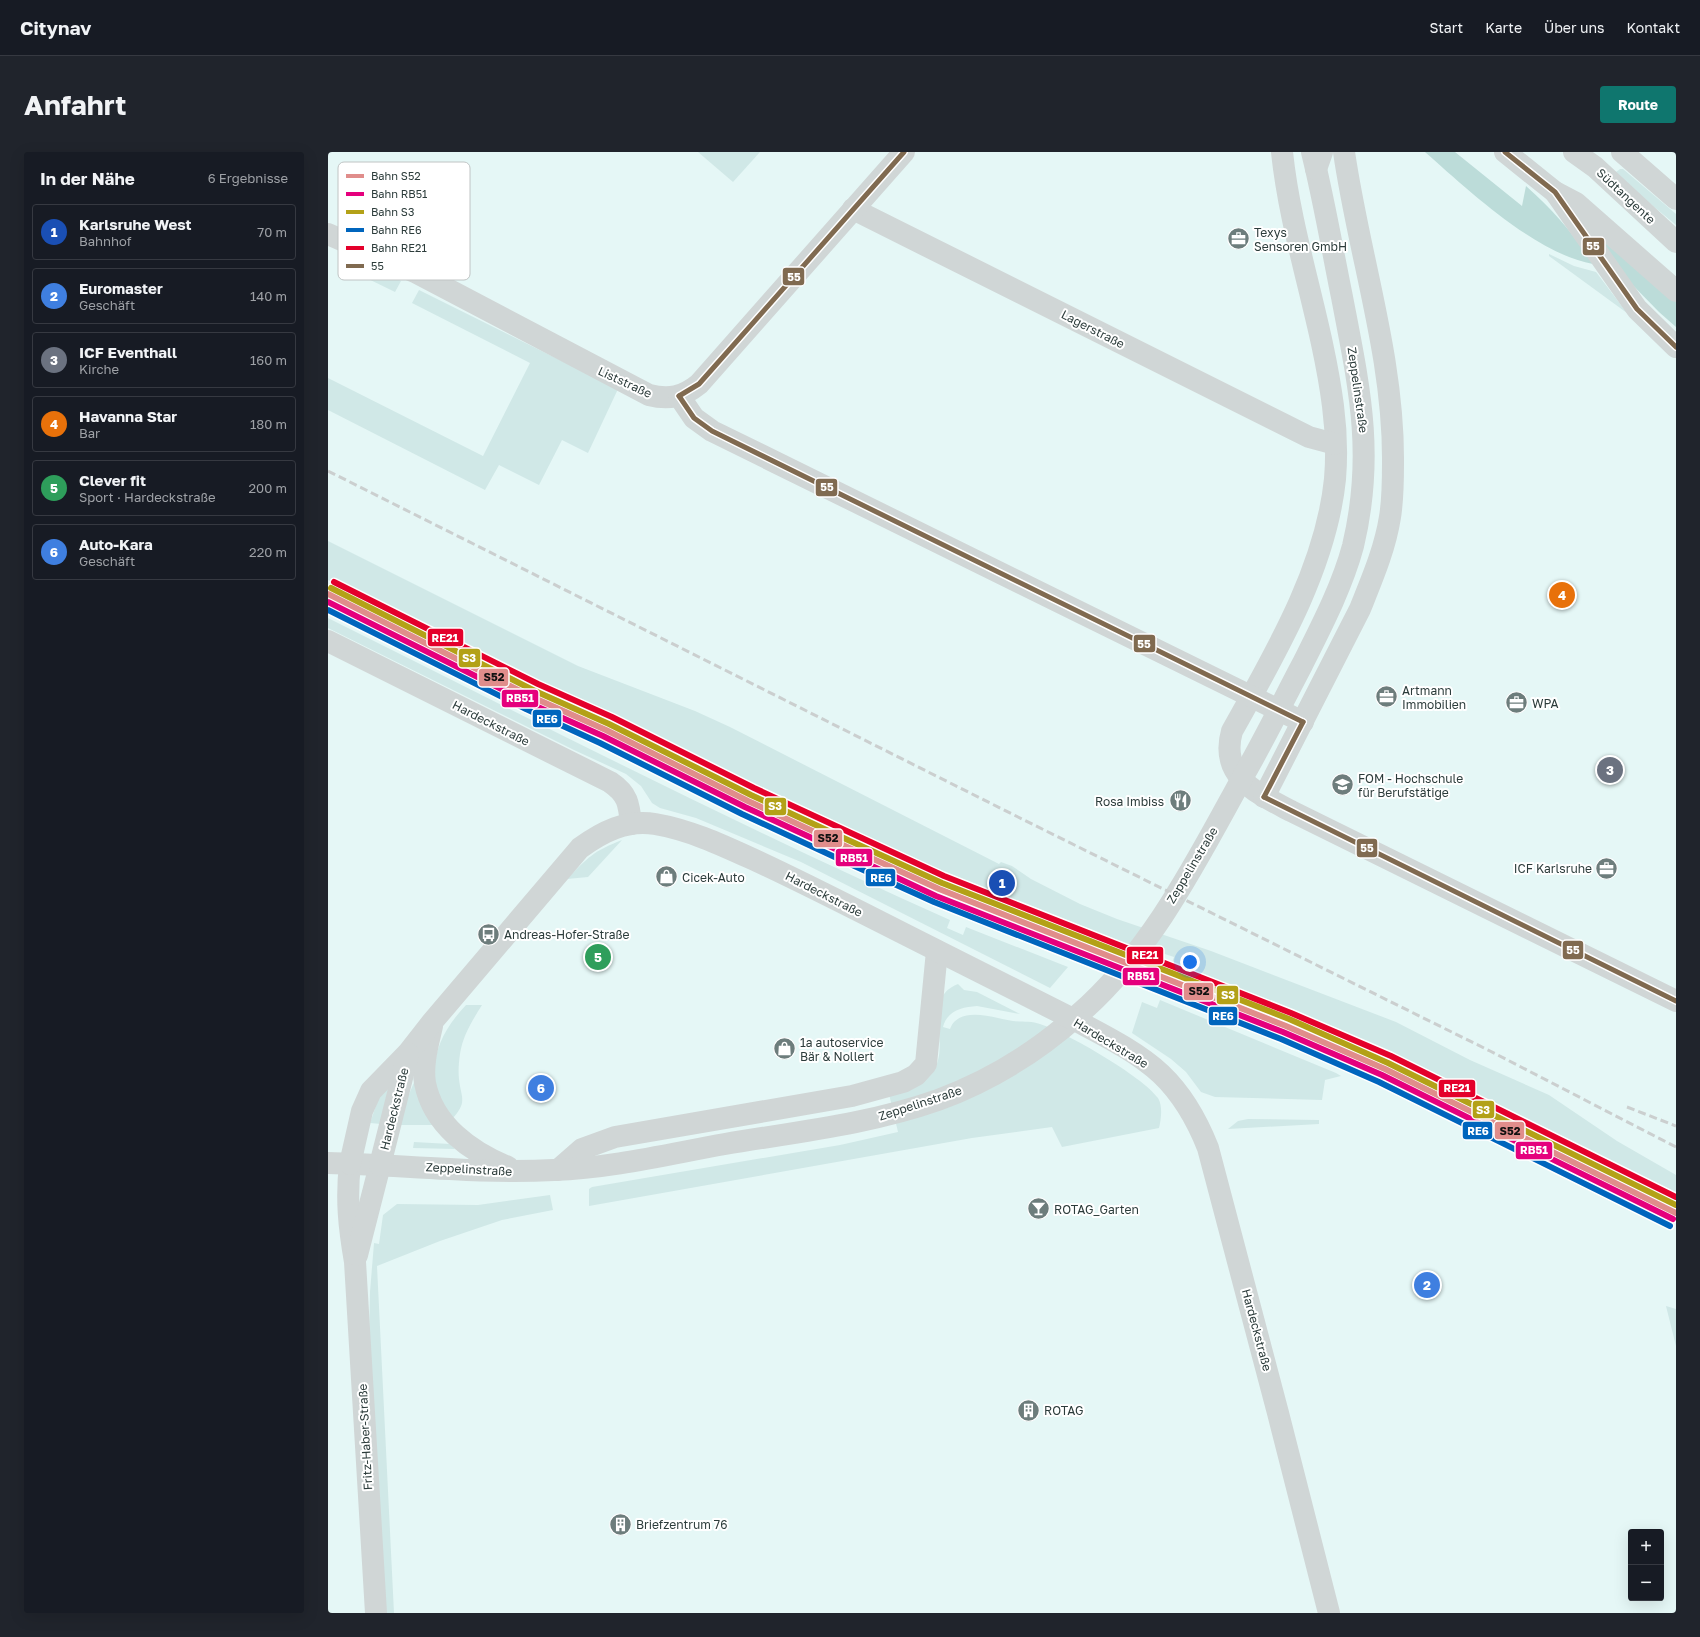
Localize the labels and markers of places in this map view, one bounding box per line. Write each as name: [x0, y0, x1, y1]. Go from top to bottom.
place label: Texys Sensoren GmbH: [1254, 225, 1347, 254]
office icon: Texys Sensoren GmbH: [1225, 226, 1251, 252]
pin: 4: [1549, 580, 1575, 610]
place label: Artmann Immobilien: [1402, 683, 1466, 712]
office icon: Artmann Immobilien: [1374, 684, 1400, 710]
office icon: WPA: [1503, 690, 1529, 716]
place label: WPA: [1532, 696, 1558, 711]
pin: 3: [1597, 755, 1623, 785]
place label: FOM - Hochschule für Berufstätige: [1358, 771, 1463, 800]
school or university icon: FOM - Hochschule für Berufstätige: [1329, 772, 1355, 798]
restaurant icon: Rosa Imbiss: [1167, 788, 1193, 814]
place label: Rosa Imbiss: [1095, 794, 1164, 809]
office icon: ICF Karlsruhe: [1594, 855, 1620, 881]
place label: ICF Karlsruhe: [1514, 861, 1592, 876]
shop icon: Cicek-Auto: [654, 864, 680, 890]
pin: 1: [989, 868, 1015, 898]
place label: Cicek-Auto: [682, 870, 745, 885]
bus stop icon: Andreas-Hofer-Straße: [475, 921, 501, 947]
place label: Andreas-Hofer-Straße: [504, 927, 630, 942]
pin: 5: [585, 942, 611, 972]
place label: 1a autoservice Bär & Nollert: [800, 1035, 883, 1064]
shop icon: 1a autoservice Bär & Nollert: [771, 1036, 797, 1062]
pin: 6: [528, 1073, 554, 1103]
bar icon: ROTAG_Garten: [1025, 1196, 1051, 1222]
place label: ROTAG_Garten: [1054, 1202, 1139, 1217]
pin: 2: [1414, 1270, 1440, 1300]
building icon: ROTAG: [1016, 1397, 1042, 1423]
place label: ROTAG: [1044, 1403, 1084, 1418]
building icon: Briefzentrum 76: [607, 1511, 633, 1537]
place label: Briefzentrum 76: [636, 1517, 727, 1532]

